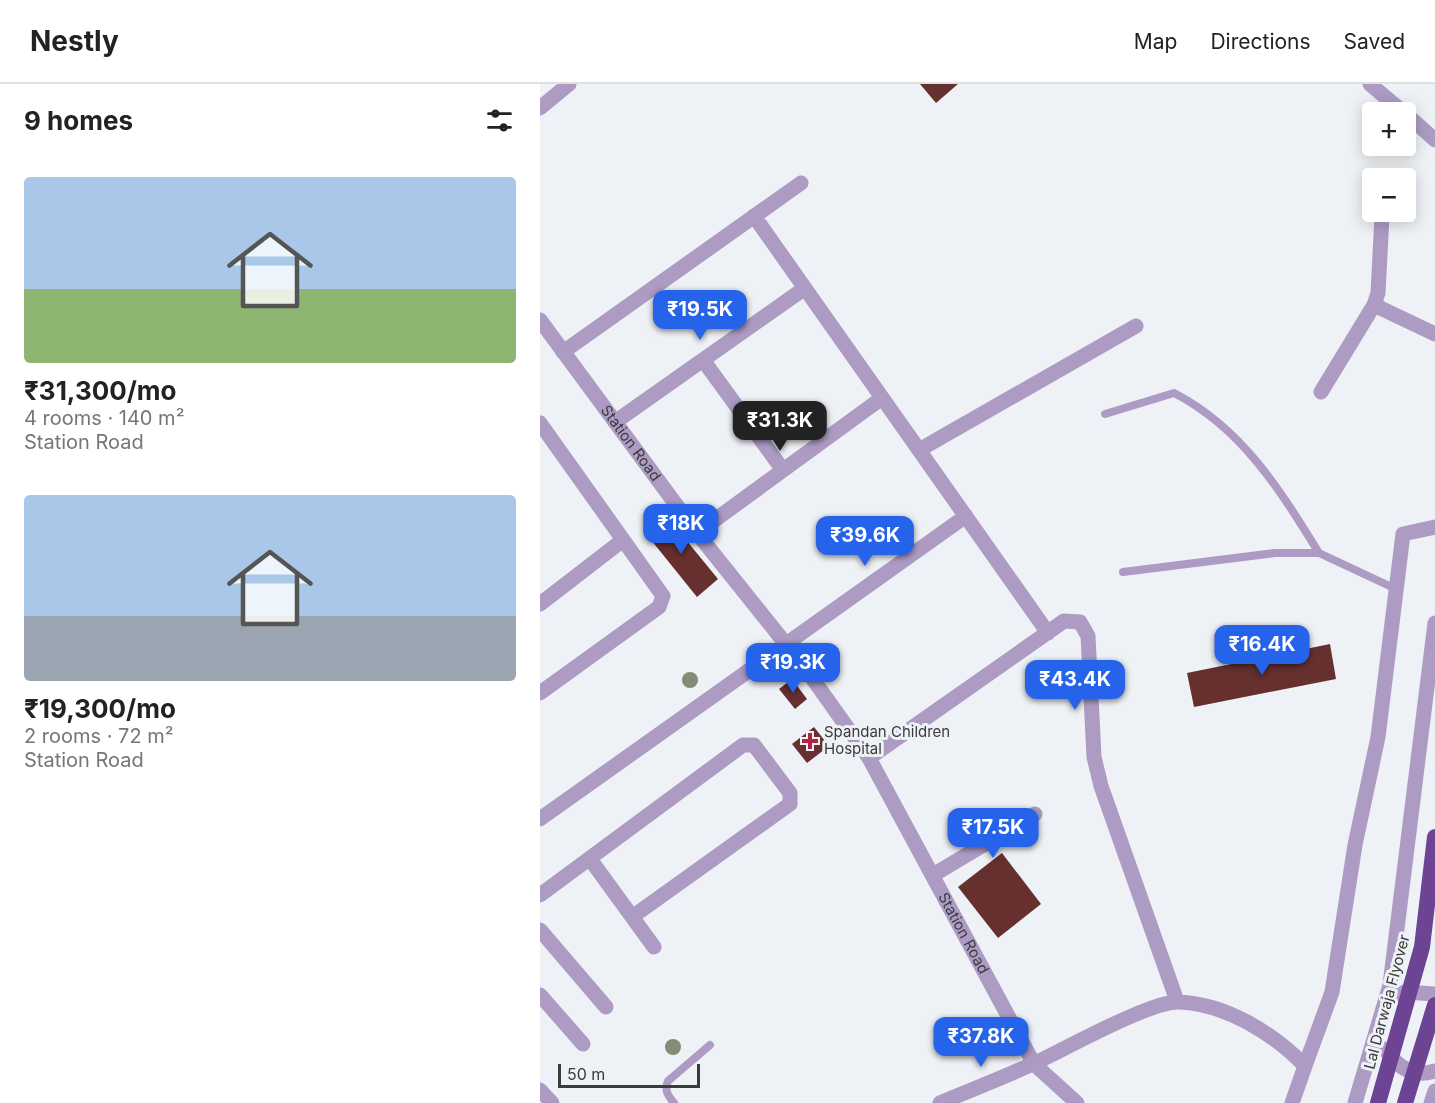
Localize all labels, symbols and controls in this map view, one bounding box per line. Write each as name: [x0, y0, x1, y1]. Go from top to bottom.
text: Nestly: [30, 24, 119, 58]
text: Map: [1134, 29, 1177, 54]
text: Directions: [1210, 29, 1311, 54]
text: Saved: [1344, 29, 1405, 54]
map controls: [1362, 102, 1416, 222]
button: +: [1362, 102, 1416, 156]
icon: filters: [483, 104, 516, 137]
text: 9 homes: [24, 105, 133, 136]
button: −: [1362, 168, 1416, 222]
icon: home: [216, 216, 324, 324]
pin: ₹19.5K: [651, 290, 749, 341]
text: ₹19.5K: [667, 297, 733, 321]
text: ₹31,300/mo: [24, 375, 177, 406]
street label: Station Road: [597, 401, 666, 485]
pin: ₹31.3K: [731, 401, 829, 452]
text: 4 rooms · 140 m²: [24, 406, 184, 430]
text: ₹31.3K: [747, 408, 813, 432]
text: Station Road: [24, 430, 144, 454]
pin: ₹18K: [645, 504, 717, 555]
text: ₹18K: [657, 511, 705, 535]
pin: ₹39.6K: [816, 516, 914, 567]
text: ₹39.6K: [830, 523, 900, 547]
icon: home: [216, 534, 324, 642]
pin: ₹16.4K: [1213, 625, 1311, 676]
text: ₹16.4K: [1228, 632, 1296, 656]
pin: ₹19.3K: [744, 643, 842, 694]
text: ₹19.3K: [760, 650, 826, 674]
pin: ₹43.4K: [1026, 660, 1124, 711]
text: ₹43.4K: [1039, 667, 1111, 691]
text: ₹19,300/mo: [24, 693, 176, 724]
place label: Spandan Children Hospital: [824, 722, 950, 758]
text: 2 rooms · 72 m²: [24, 724, 174, 748]
marker: Spandan Children Hospital: [801, 732, 819, 750]
text: Station Road: [24, 748, 144, 772]
pin: ₹17.5K: [944, 808, 1042, 859]
text: ₹17.5K: [962, 815, 1024, 839]
street label: Station Road: [934, 889, 994, 977]
street label: Lal Darwaja Flyover: [1359, 932, 1414, 1071]
pin: ₹37.8K: [932, 1017, 1030, 1068]
text: ₹37.8K: [948, 1024, 1014, 1048]
scale bar: [558, 1061, 700, 1088]
text: 50 m: [567, 1064, 605, 1084]

